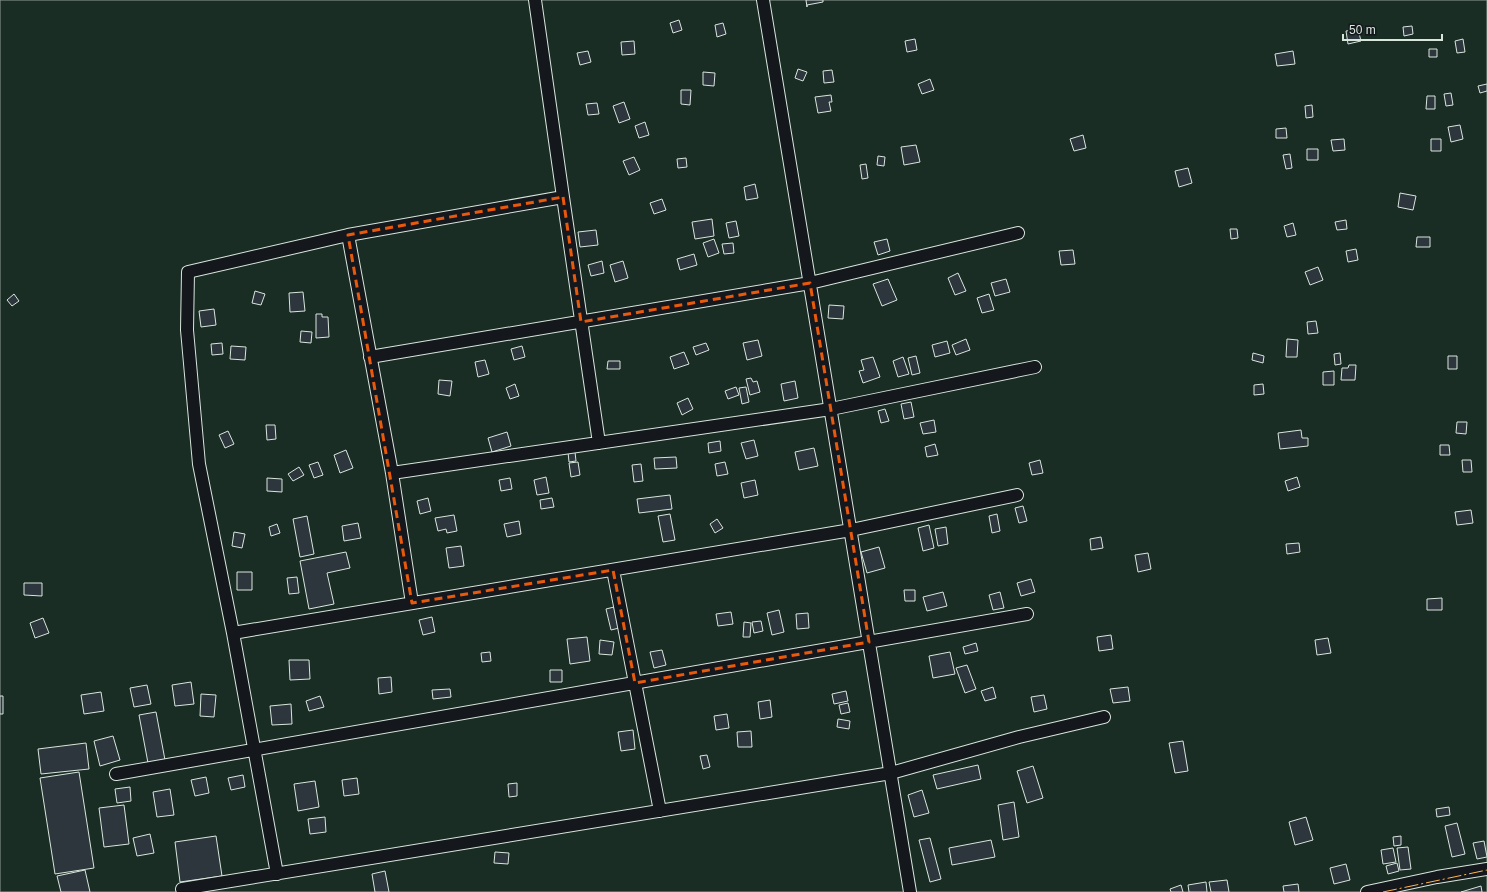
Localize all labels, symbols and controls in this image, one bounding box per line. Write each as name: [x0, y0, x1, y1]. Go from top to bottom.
scale bar: [1343, 16, 1442, 42]
text: 50 m: [1349, 23, 1376, 37]

